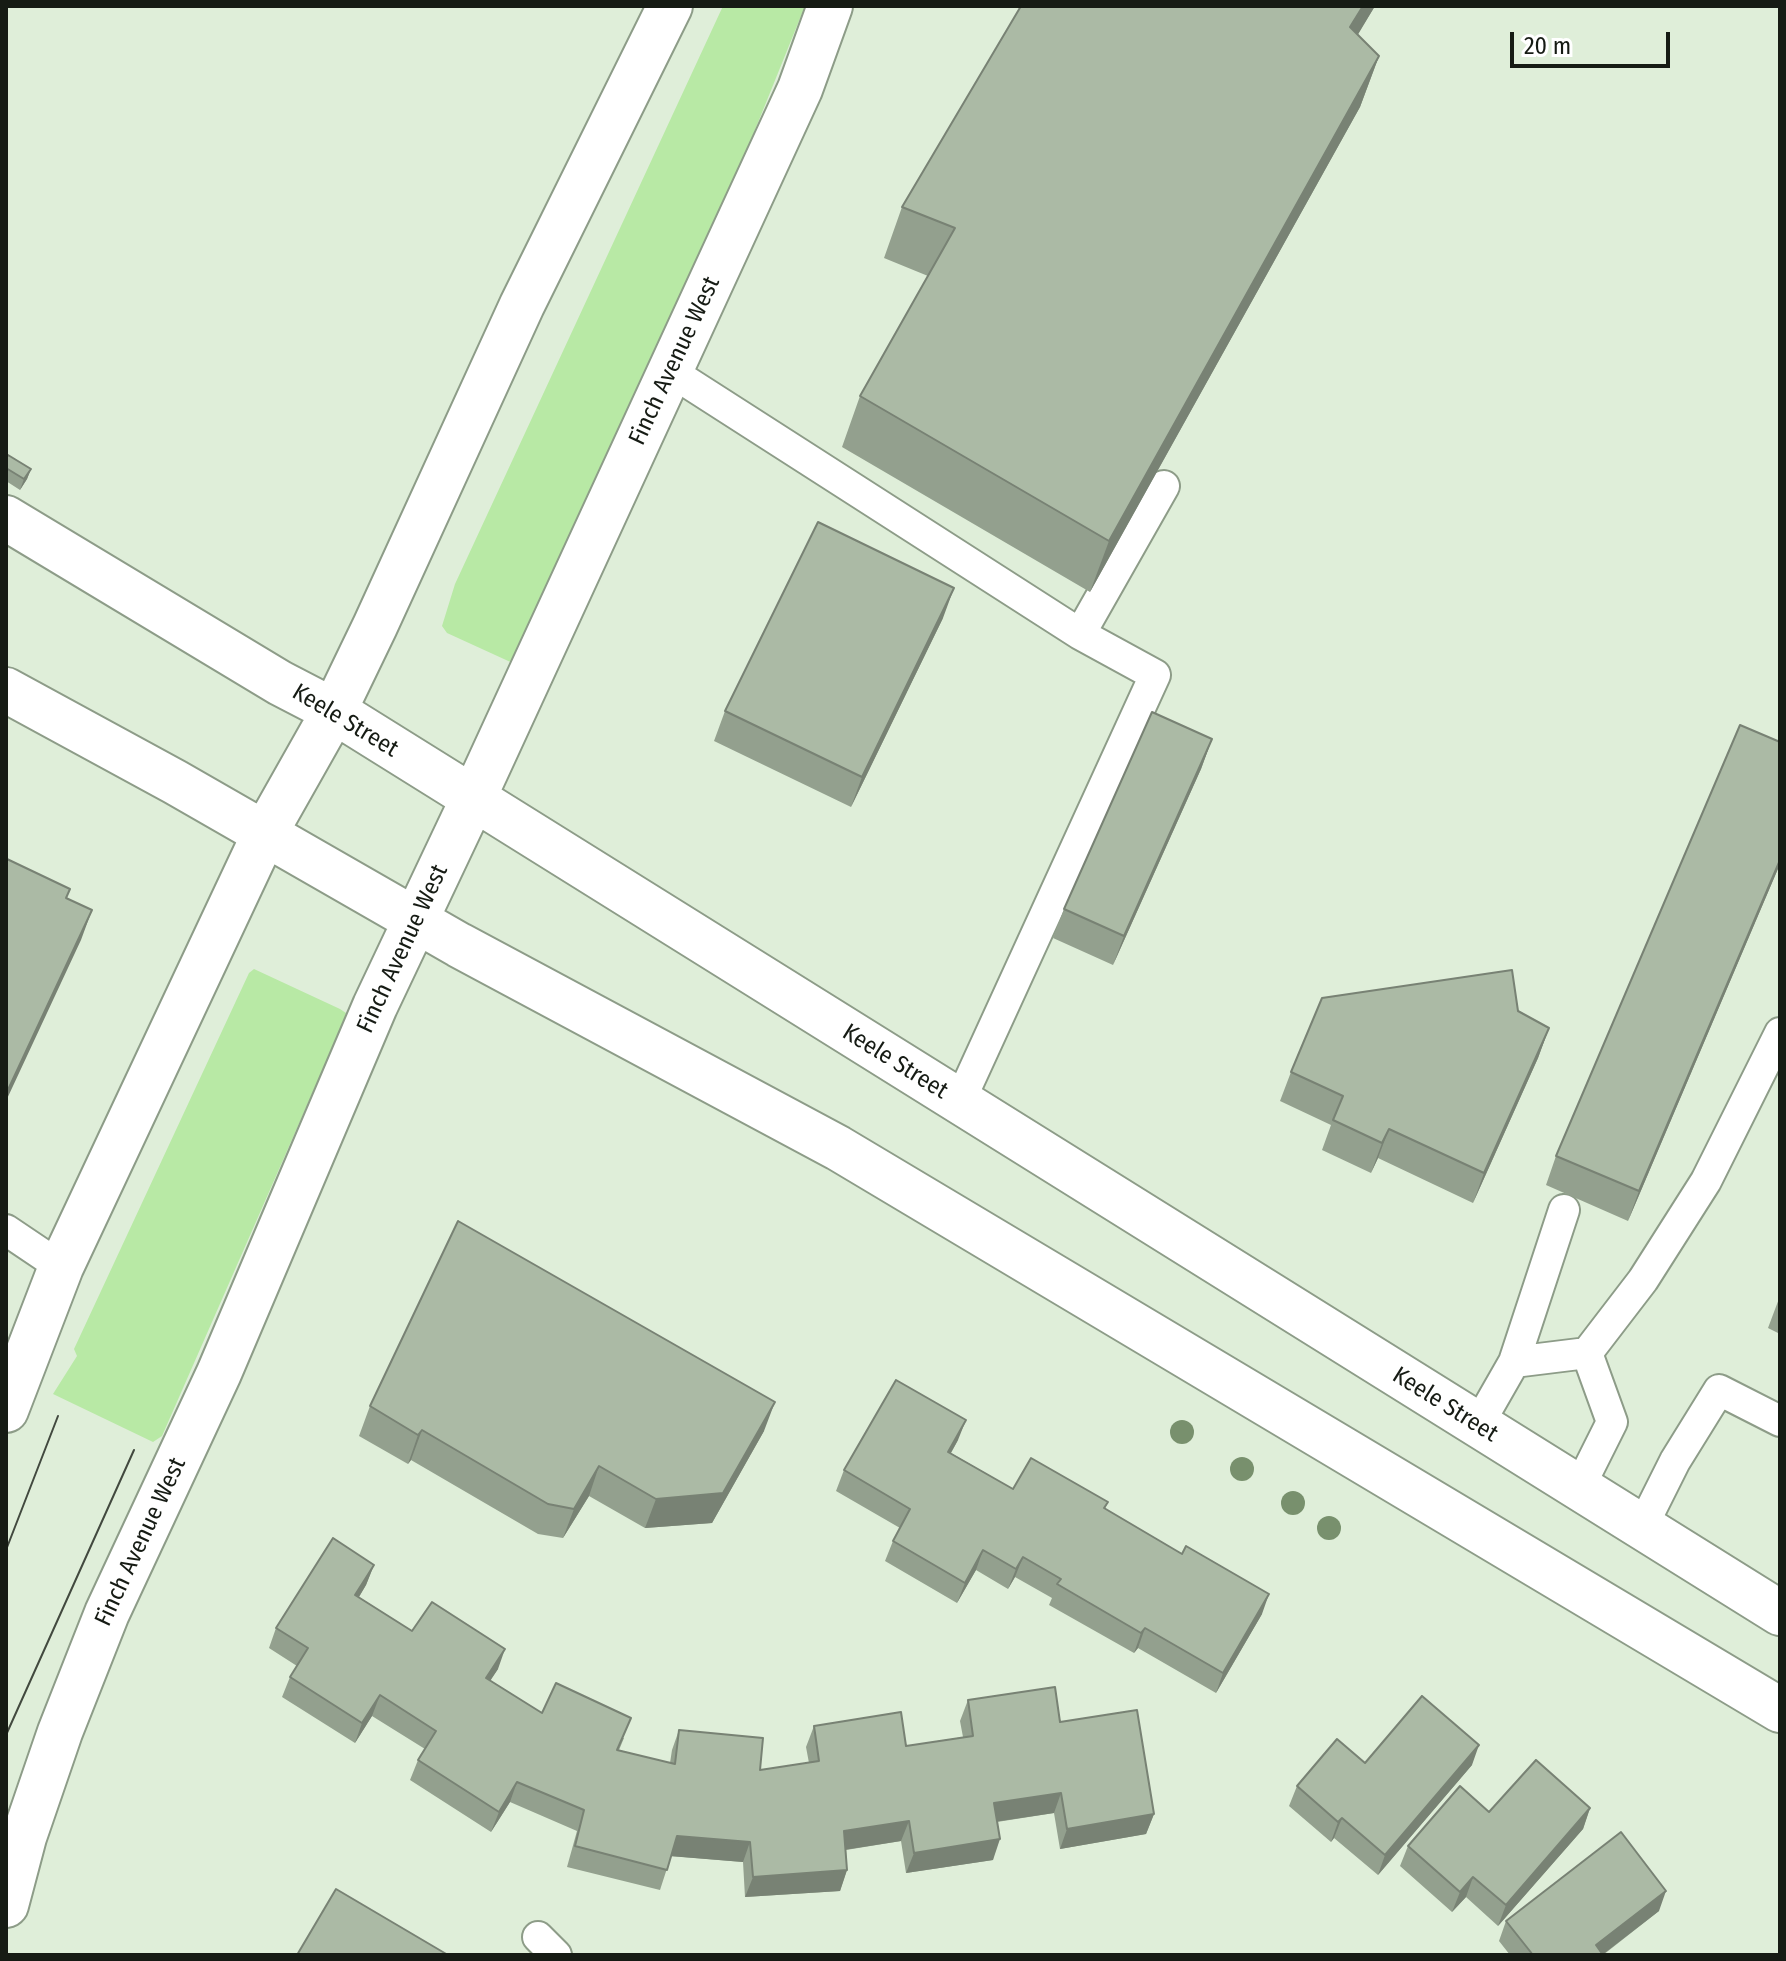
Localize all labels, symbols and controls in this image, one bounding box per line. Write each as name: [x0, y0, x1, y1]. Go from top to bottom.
scale bar: [1514, 16, 1674, 66]
text: 20 m: [1524, 32, 1571, 60]
street label: Finch Avenue West: [623, 272, 727, 450]
street label: Keele Street: [287, 678, 403, 764]
street label: Finch Avenue West: [351, 860, 455, 1038]
street label: Keele Street: [837, 1018, 953, 1106]
street label: Keele Street: [1387, 1361, 1503, 1449]
street label: Finch Avenue West: [89, 1453, 193, 1631]

